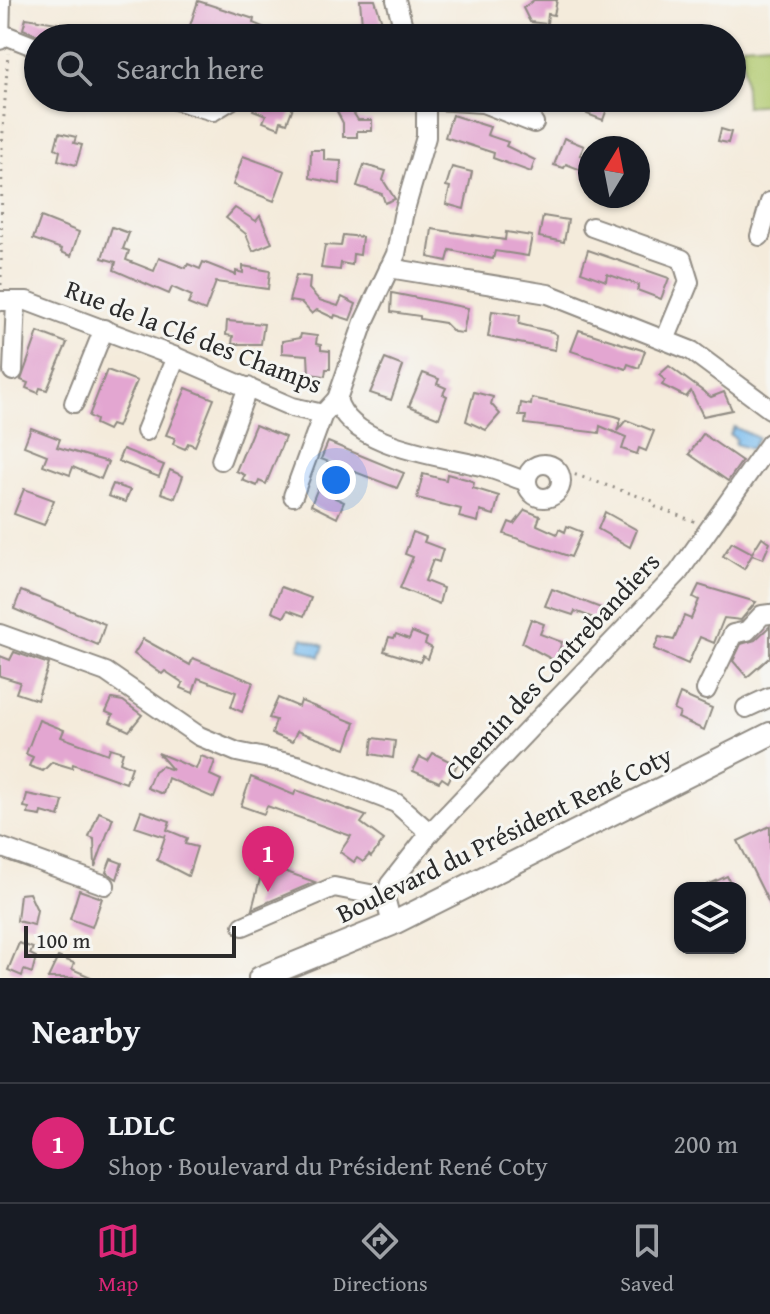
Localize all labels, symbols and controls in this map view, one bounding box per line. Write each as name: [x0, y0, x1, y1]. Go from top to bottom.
search box: [24, 24, 746, 112]
icon: search: [52, 46, 96, 90]
text: Search here: [116, 46, 264, 90]
north arrow: [578, 136, 650, 208]
street label: Rue de la Clé des Champs: [60, 269, 328, 403]
your location: [316, 460, 356, 500]
street label: Chemin des Contrebandiers: [435, 543, 669, 789]
street label: Boulevard du Président René Coty: [329, 736, 679, 932]
pin: 1: [242, 826, 294, 892]
map controls: [674, 882, 746, 954]
button: layers: [674, 882, 746, 954]
scale bar: [24, 922, 236, 958]
text: 100 m: [36, 924, 91, 956]
text: Nearby: [32, 1006, 141, 1055]
text: LDLC: [108, 1102, 176, 1146]
text: 1: [51, 1124, 65, 1163]
text: 200 m: [673, 1124, 738, 1163]
text: Shop · Boulevard du Président René Coty: [108, 1146, 548, 1185]
tab: Map: [96, 1219, 140, 1299]
tab: Directions: [333, 1219, 428, 1299]
tab: Saved: [620, 1219, 674, 1299]

